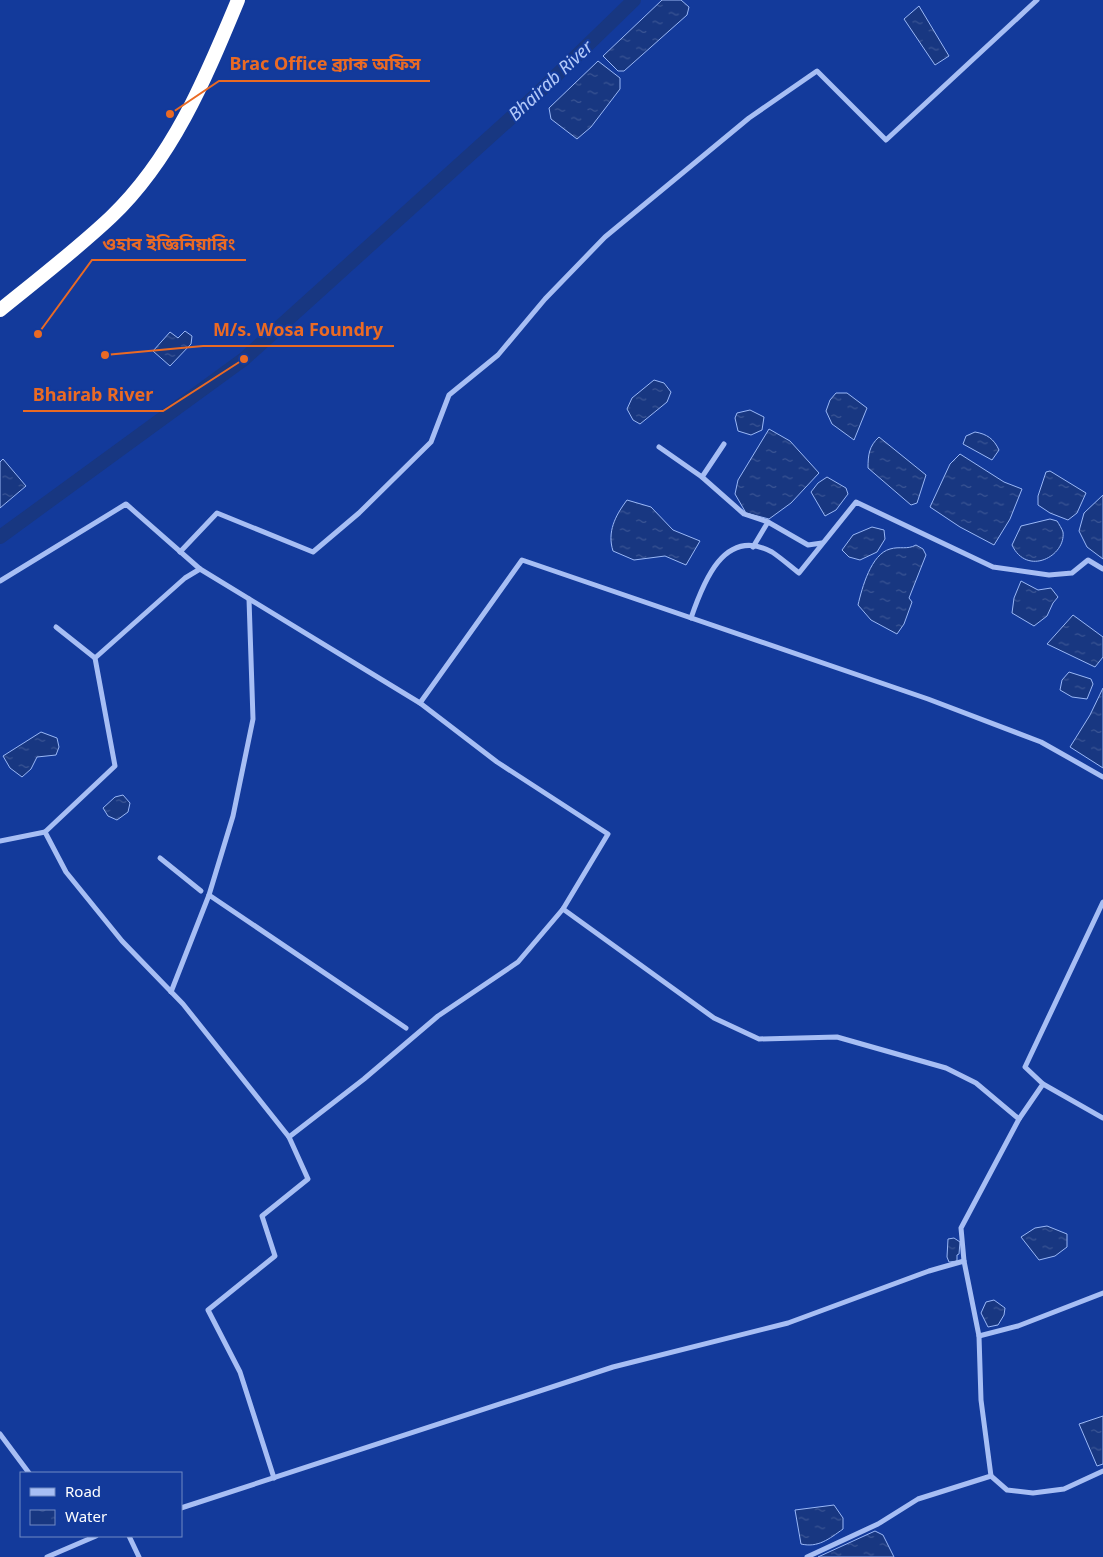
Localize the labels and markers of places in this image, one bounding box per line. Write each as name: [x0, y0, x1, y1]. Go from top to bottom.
callout: Brac Office ব্র্যাক অফিস: [219, 48, 430, 81]
callout: ওহাব ইজ্ঞিনিয়ারিং: [92, 227, 246, 260]
callout: M/s. Wosa Foundry: [203, 313, 394, 346]
callout: Bhairab River: [23, 378, 163, 411]

